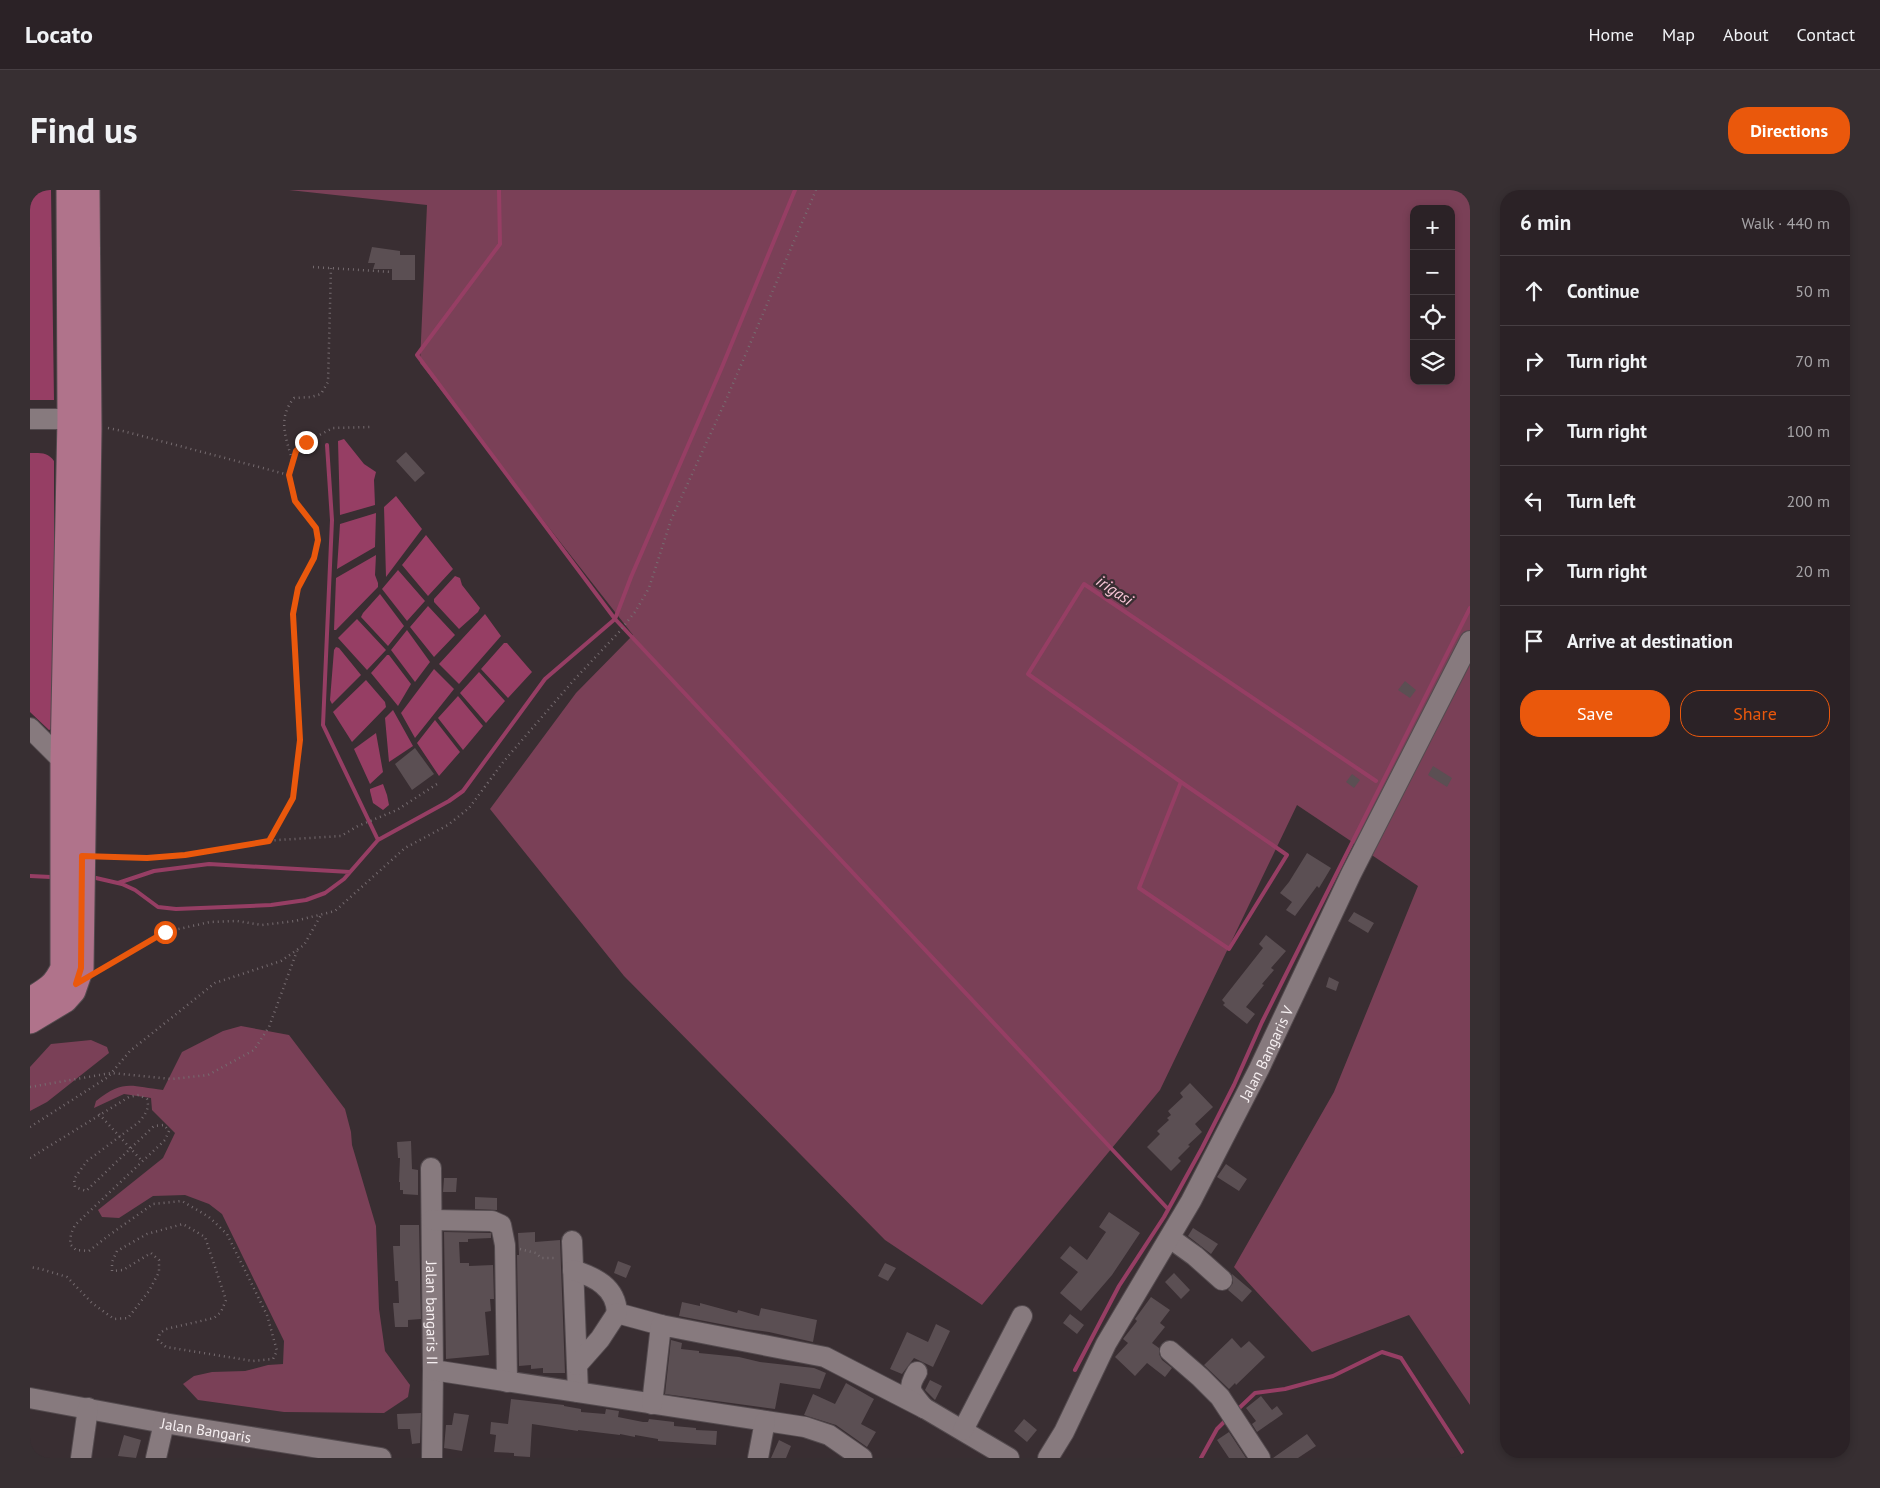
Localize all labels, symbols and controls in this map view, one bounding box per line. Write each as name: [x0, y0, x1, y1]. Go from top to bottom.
text: Locato: [25, 19, 93, 50]
text: Home: [1588, 23, 1634, 46]
text: Map: [1662, 23, 1695, 46]
text: About: [1723, 23, 1769, 46]
text: Contact: [1797, 23, 1855, 46]
text: Find us: [30, 107, 138, 153]
button: Directions: [1728, 107, 1850, 154]
map controls: [1410, 205, 1455, 385]
button: +: [1410, 205, 1455, 250]
text: 6 min: [1520, 209, 1571, 236]
text: Walk · 440 m: [1741, 213, 1830, 233]
button: −: [1410, 250, 1455, 295]
icon: ahead: [1520, 277, 1548, 305]
text: Continue: [1567, 279, 1639, 303]
text: 50 m: [1795, 281, 1830, 301]
button: locate: [1410, 295, 1455, 340]
button: layers: [1410, 340, 1455, 385]
icon: right: [1520, 347, 1548, 375]
text: Turn right: [1567, 349, 1647, 373]
text: 70 m: [1795, 351, 1830, 371]
icon: right: [1520, 417, 1548, 445]
text: Turn right: [1567, 419, 1647, 443]
text: 100 m: [1787, 421, 1830, 441]
route end: [295, 431, 318, 454]
icon: left: [1520, 487, 1548, 515]
text: Turn left: [1567, 489, 1636, 513]
text: 200 m: [1787, 491, 1830, 511]
icon: right: [1520, 557, 1548, 585]
text: Turn right: [1567, 559, 1647, 583]
text: 20 m: [1795, 561, 1830, 581]
water label: irigasi: [1093, 571, 1138, 610]
icon: arrive: [1520, 627, 1548, 655]
text: Arrive at destination: [1567, 629, 1733, 653]
button: Save: [1520, 690, 1670, 737]
button: Share: [1680, 690, 1830, 737]
route start: [154, 921, 177, 944]
street label: Jalan Bangaris V: [1234, 1002, 1297, 1105]
street label: Jalan bangaris II: [422, 1260, 442, 1365]
street label: Jalan Bangaris: [158, 1413, 253, 1446]

